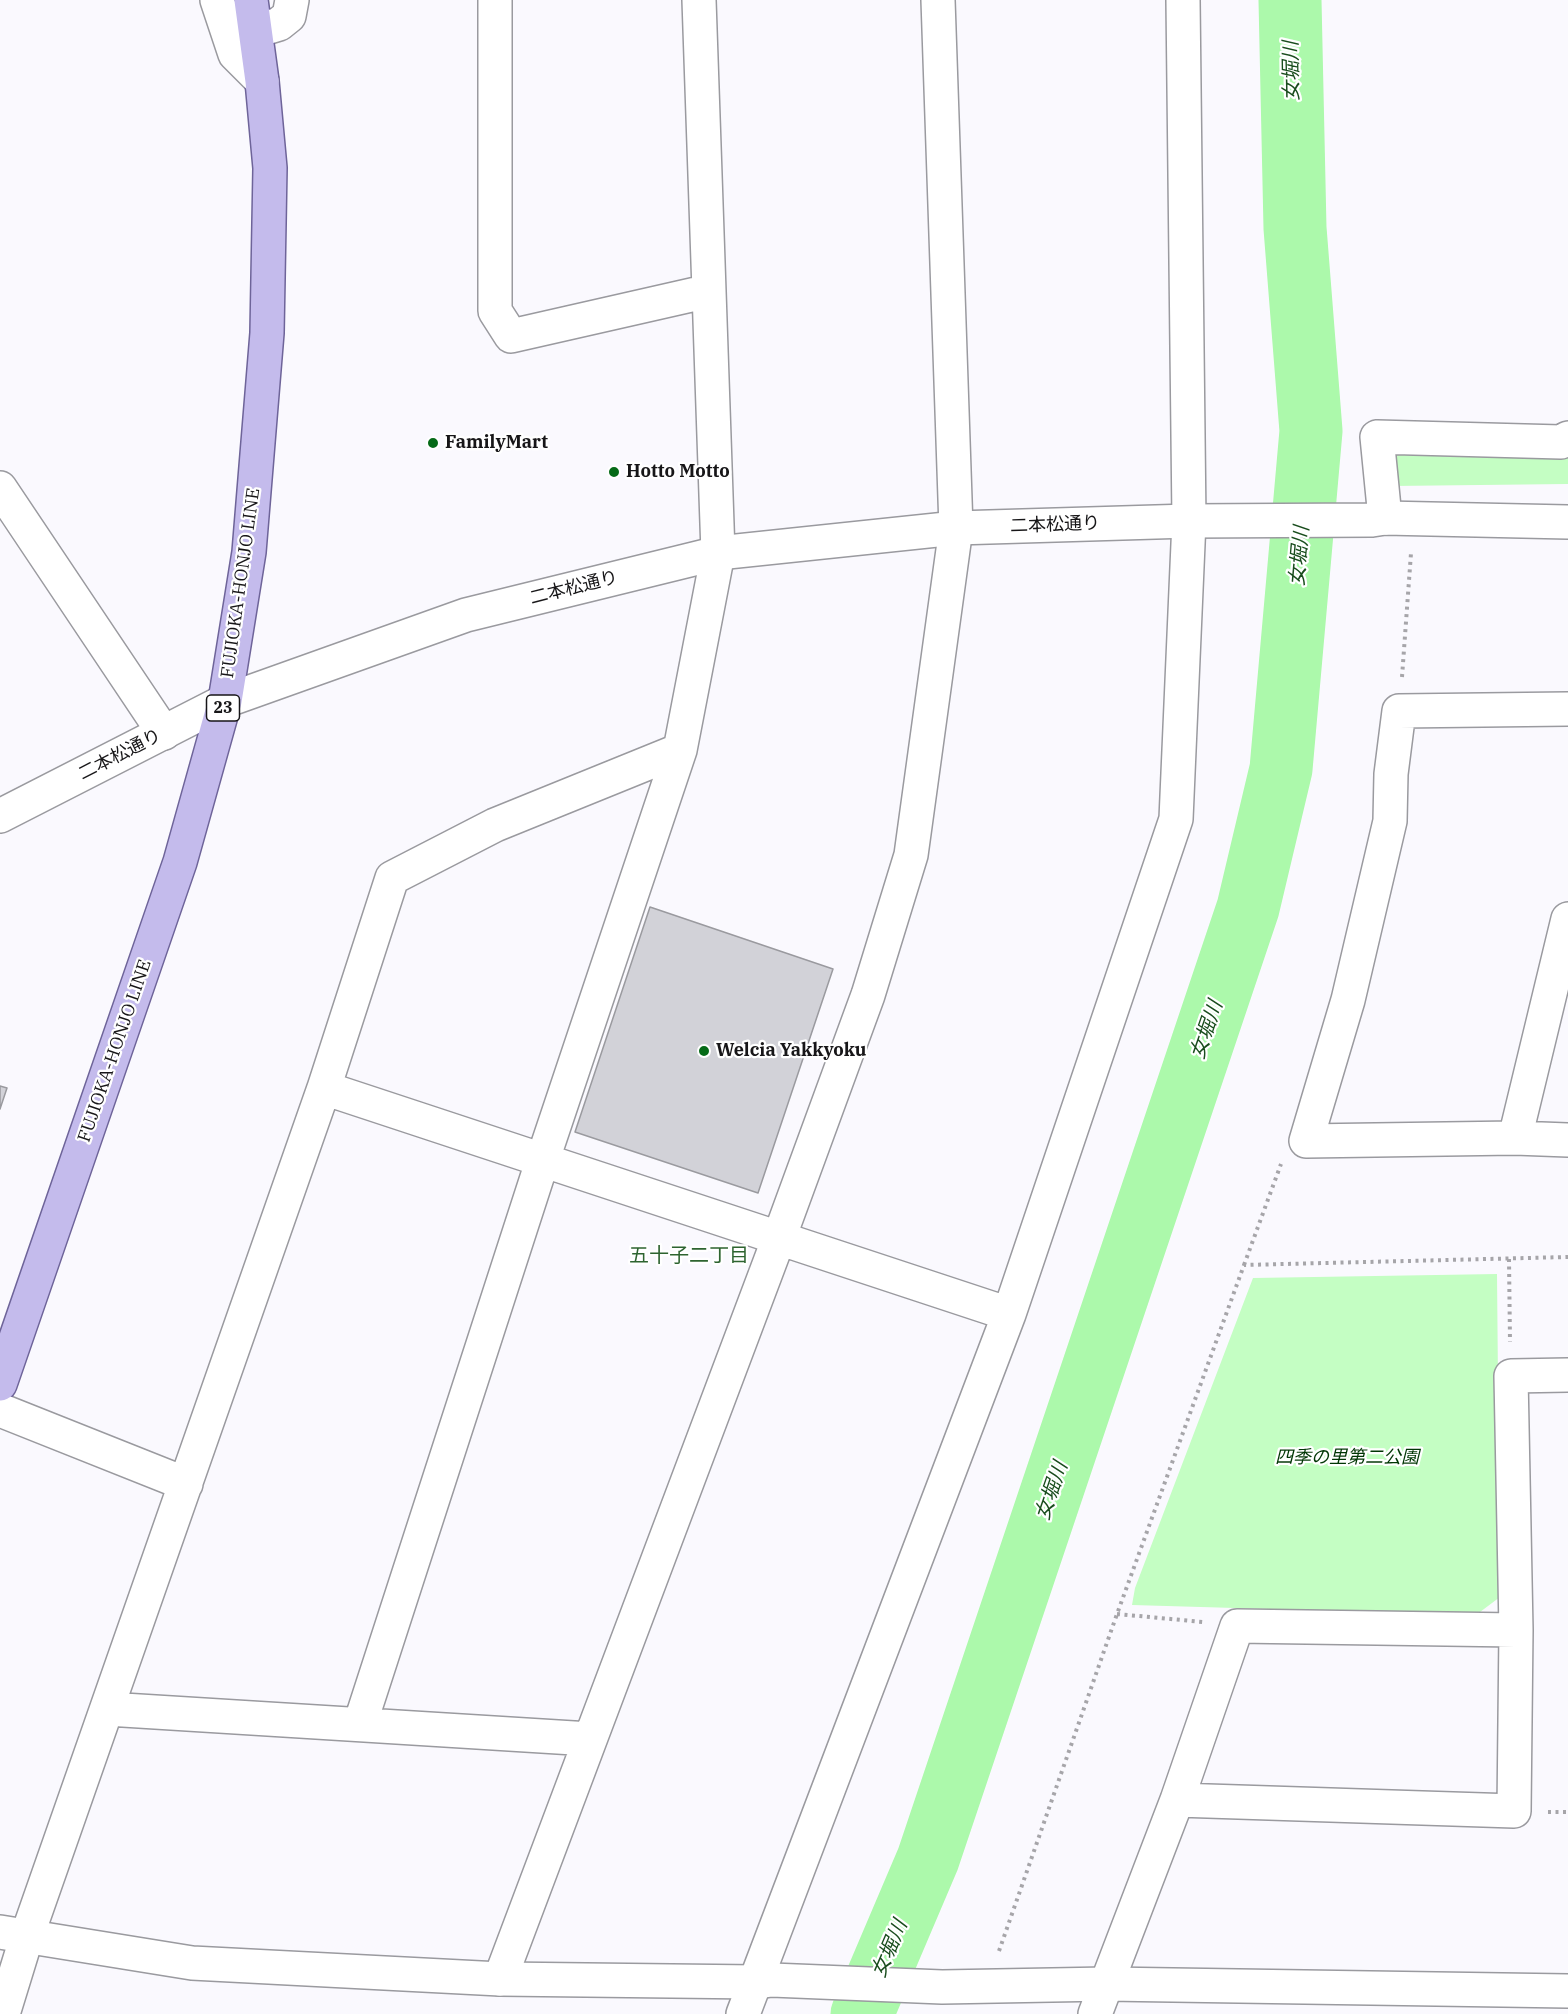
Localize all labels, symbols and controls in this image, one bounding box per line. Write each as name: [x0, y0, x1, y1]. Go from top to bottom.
water label: 女堀川: [1279, 41, 1305, 101]
place label: FamilyMart: [445, 432, 548, 454]
marker: FamilyMart: [426, 436, 440, 450]
place label: Hotto Motto: [626, 461, 730, 483]
marker: Hotto Motto: [607, 465, 621, 479]
street label: FUJIOKA-HONJO LINE: [217, 487, 265, 679]
street label: 二本松通り: [1010, 513, 1100, 537]
water label: 女堀川: [1285, 525, 1315, 587]
street label: 二本松通り: [528, 567, 620, 609]
road number: 23: [206, 695, 240, 721]
street label: 二本松通り: [75, 725, 165, 785]
street label: FUJIOKA-HONJO LINE: [74, 957, 156, 1145]
water label: 女堀川: [1186, 998, 1228, 1062]
place label: Welcia Yakkyoku: [716, 1040, 866, 1062]
marker: Welcia Yakkyoku: [697, 1044, 711, 1058]
district label: 五十子二丁目: [629, 1244, 749, 1268]
park label: 四季の里第二公園: [1275, 1447, 1419, 1469]
water label: 女堀川: [1031, 1459, 1073, 1523]
water label: 女堀川: [867, 1917, 913, 1981]

